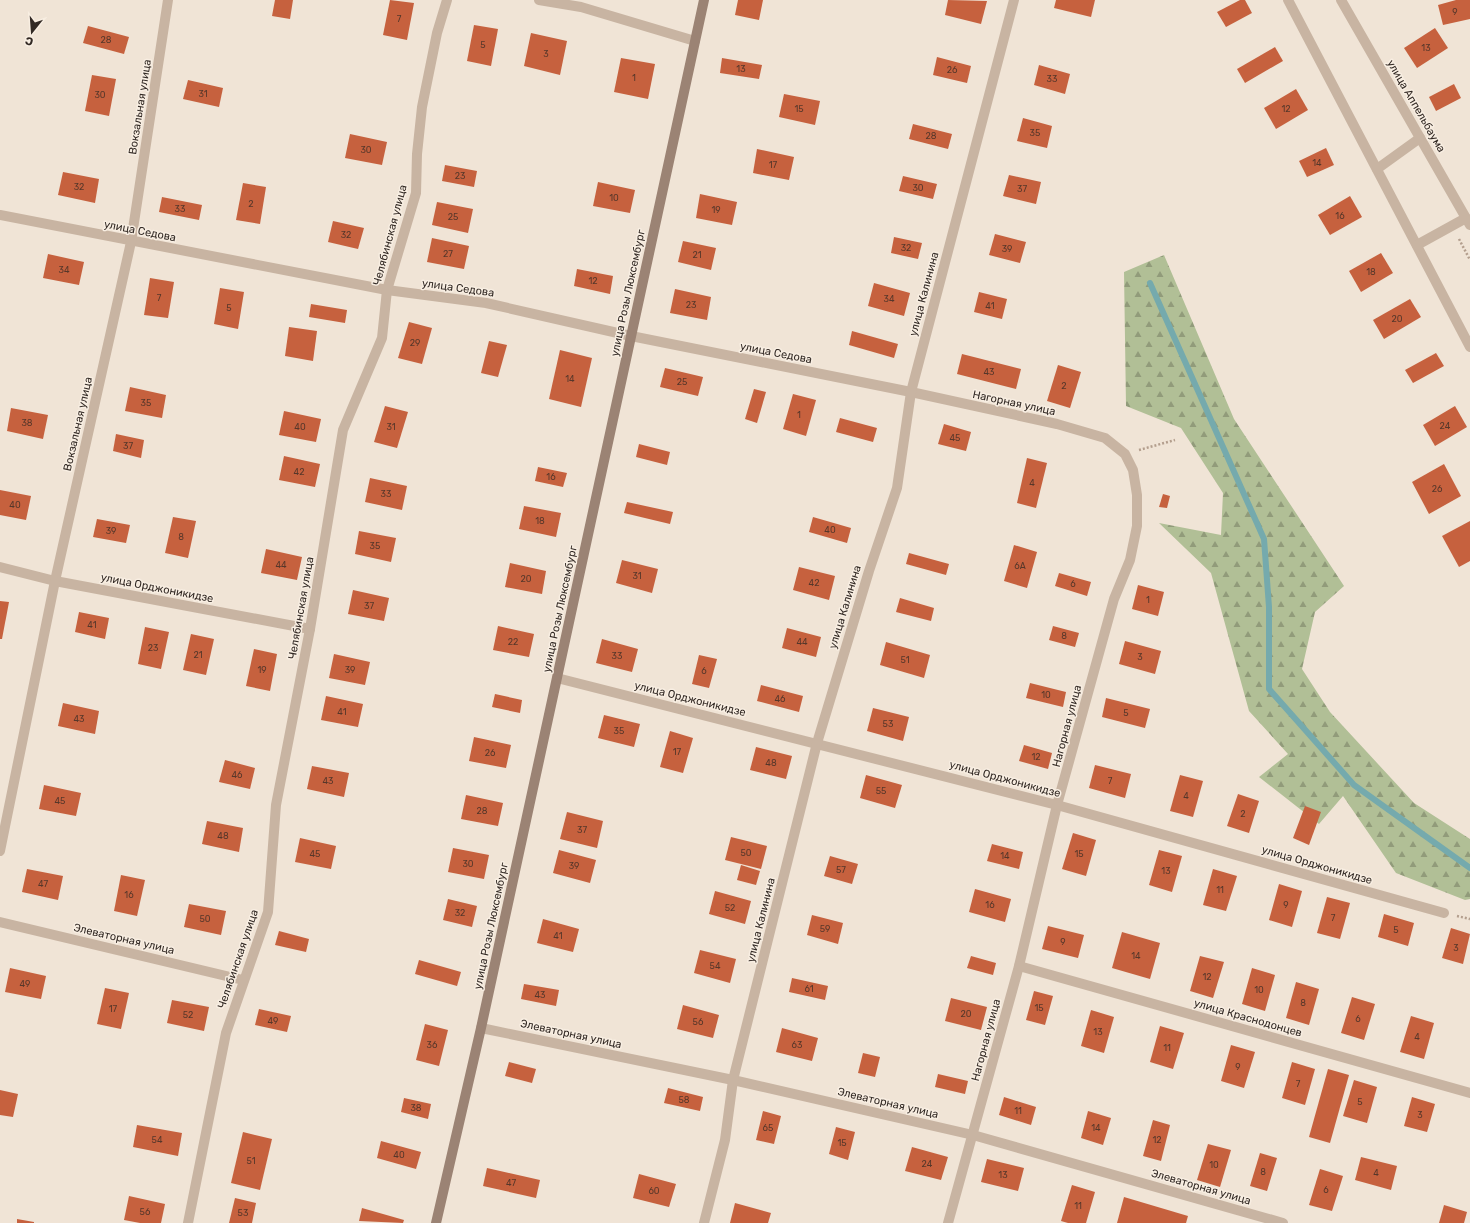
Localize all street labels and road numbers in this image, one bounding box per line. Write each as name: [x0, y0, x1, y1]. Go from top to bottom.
street label: улица Аппельбаума: [1384, 57, 1448, 155]
street label: Вокзальная улица: [126, 58, 154, 156]
street label: Челябинская улица: [370, 183, 410, 287]
street label: улица Седова: [103, 218, 177, 244]
street label: улица Розы Люксембург: [608, 228, 648, 358]
street label: улица Калинина: [907, 250, 941, 338]
street label: улица Седова: [421, 276, 495, 300]
street label: улица Седова: [739, 340, 813, 366]
street label: Вокзальная улица: [61, 376, 95, 472]
street label: Нагорная улица: [971, 388, 1057, 418]
street label: улица Розы Люксембург: [540, 544, 580, 674]
street label: Челябинская улица: [286, 556, 316, 660]
street label: улица Калинина: [826, 564, 864, 650]
street label: улица Орджоникидзе: [100, 571, 214, 605]
street label: улица Орджоникидзе: [633, 679, 747, 719]
street label: Нагорная улица: [1050, 683, 1084, 769]
street label: улица Орджоникидзе: [948, 758, 1062, 800]
street label: улица Орджоникидзе: [1260, 843, 1374, 887]
street label: улица Розы Люксембург: [471, 861, 511, 991]
street label: улица Калинина: [744, 876, 778, 964]
street label: Челябинская улица: [215, 908, 261, 1010]
street label: Элеваторная улица: [72, 921, 176, 957]
street label: улица Краснодонцев: [1192, 996, 1304, 1040]
street label: Нагорная улица: [969, 997, 1003, 1083]
street label: Элеваторная улица: [519, 1017, 623, 1051]
street label: Элеваторная улица: [836, 1085, 940, 1121]
street label: Элеваторная улица: [1150, 1167, 1252, 1207]

